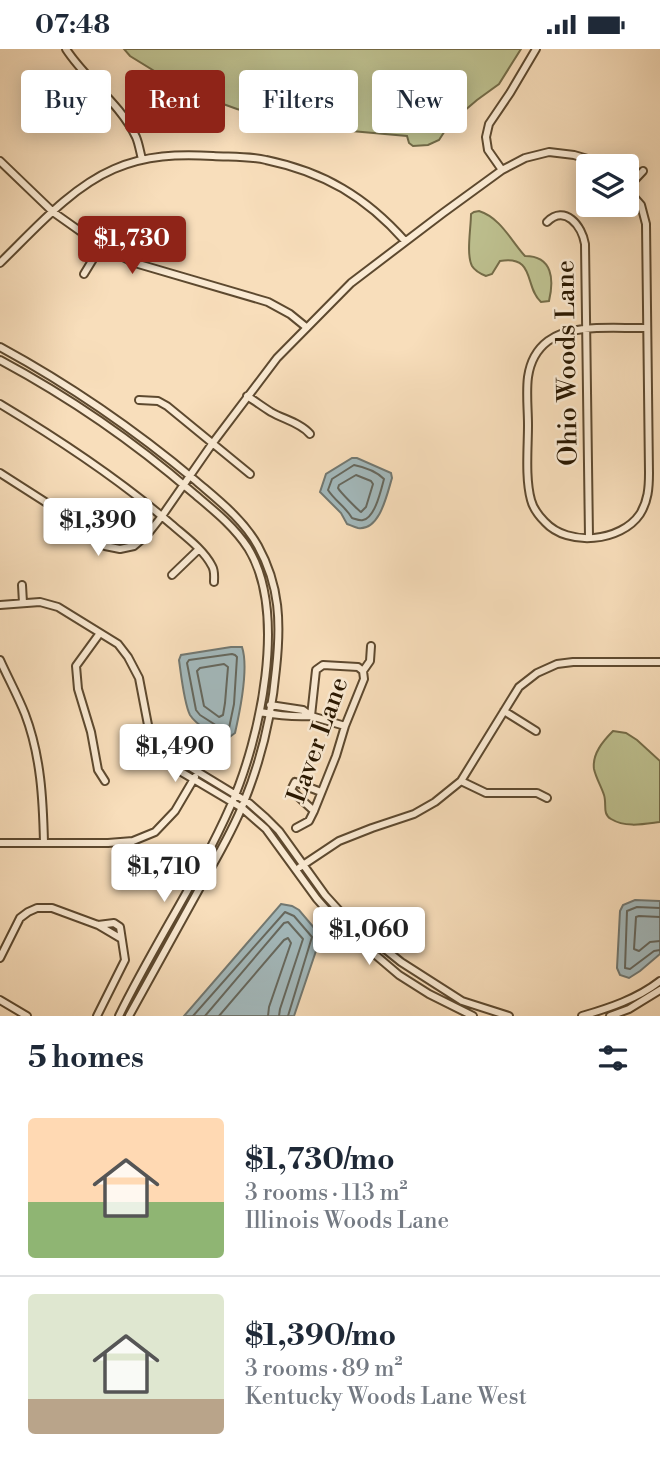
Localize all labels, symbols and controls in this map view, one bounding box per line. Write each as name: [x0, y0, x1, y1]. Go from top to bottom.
text: 07:48: [35, 9, 110, 41]
chip: Buy: [21, 70, 111, 133]
chip: Rent: [125, 70, 225, 133]
chip: Filters: [239, 70, 358, 133]
chip: New: [372, 70, 467, 133]
map controls: [576, 154, 639, 217]
button: layers: [576, 154, 639, 217]
pin: $1,730: [75, 217, 189, 276]
text: $1,730: [94, 225, 170, 253]
street label: Ohio Woods Lane: [549, 260, 585, 466]
pin: $1,390: [41, 498, 155, 558]
text: $1,390: [59, 507, 137, 535]
street label: Laver Lane: [280, 673, 356, 807]
pin: $1,490: [118, 725, 232, 784]
text: $1,490: [136, 733, 214, 761]
pin: $1,710: [107, 845, 221, 904]
text: $1,710: [127, 853, 201, 881]
pin: $1,060: [312, 907, 426, 967]
text: $1,060: [329, 916, 409, 944]
text: 5 homes: [28, 1039, 144, 1077]
icon: filters: [594, 1039, 632, 1077]
text: $1,730/mo: [245, 1141, 395, 1179]
icon: home: [84, 1146, 168, 1230]
text: 3 rooms · 113 m²: [245, 1179, 408, 1207]
text: Illinois Woods Lane: [245, 1207, 449, 1235]
text: $1,390/mo: [245, 1317, 396, 1355]
icon: home: [84, 1322, 168, 1406]
text: 3 rooms · 89 m²: [245, 1355, 402, 1383]
text: Kentucky Woods Lane West: [245, 1383, 527, 1411]

